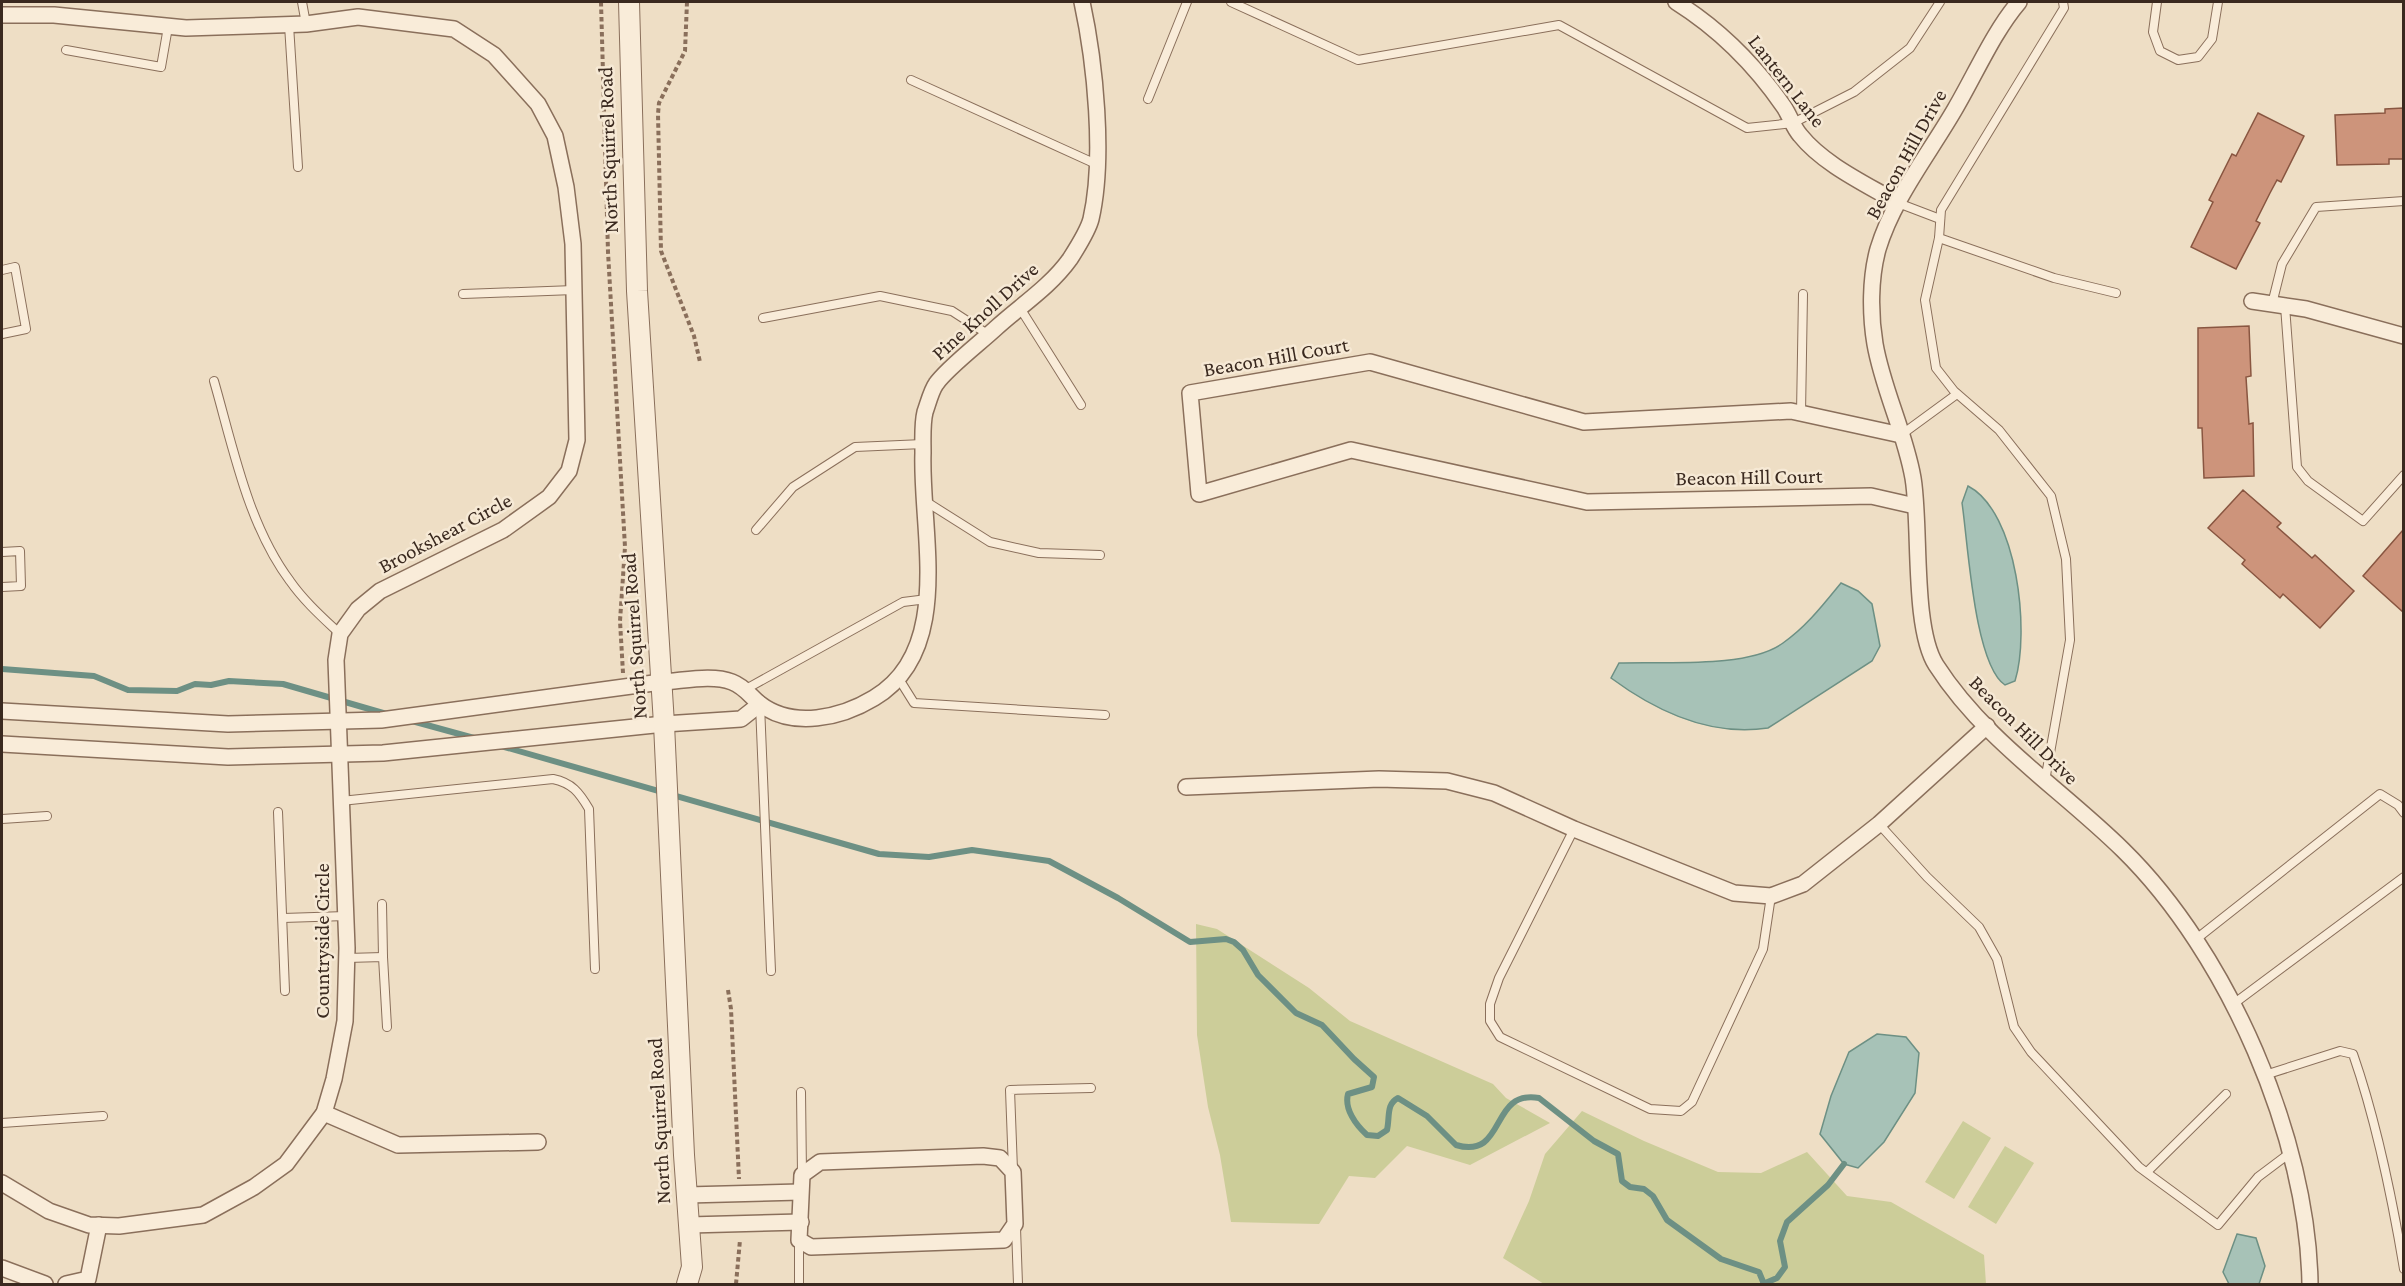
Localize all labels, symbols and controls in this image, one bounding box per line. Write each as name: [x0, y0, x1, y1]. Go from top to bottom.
street label: Lantern Lane: [1743, 30, 1831, 132]
street label: North Squirrel Road: [593, 66, 623, 234]
street label: Beacon Hill Drive: [1860, 85, 1952, 223]
street label: Pine Knoll Drive: [927, 257, 1043, 365]
street label: Beacon Hill Court: [1201, 332, 1352, 382]
street label: Beacon Hill Court: [1675, 464, 1824, 490]
street label: Brookshear Circle: [374, 488, 516, 578]
street label: North Squirrel Road: [616, 552, 652, 720]
street label: Beacon Hill Drive: [1964, 670, 2084, 790]
street label: Countryside Circle: [310, 863, 334, 1019]
street label: North Squirrel Road: [643, 1037, 675, 1205]

